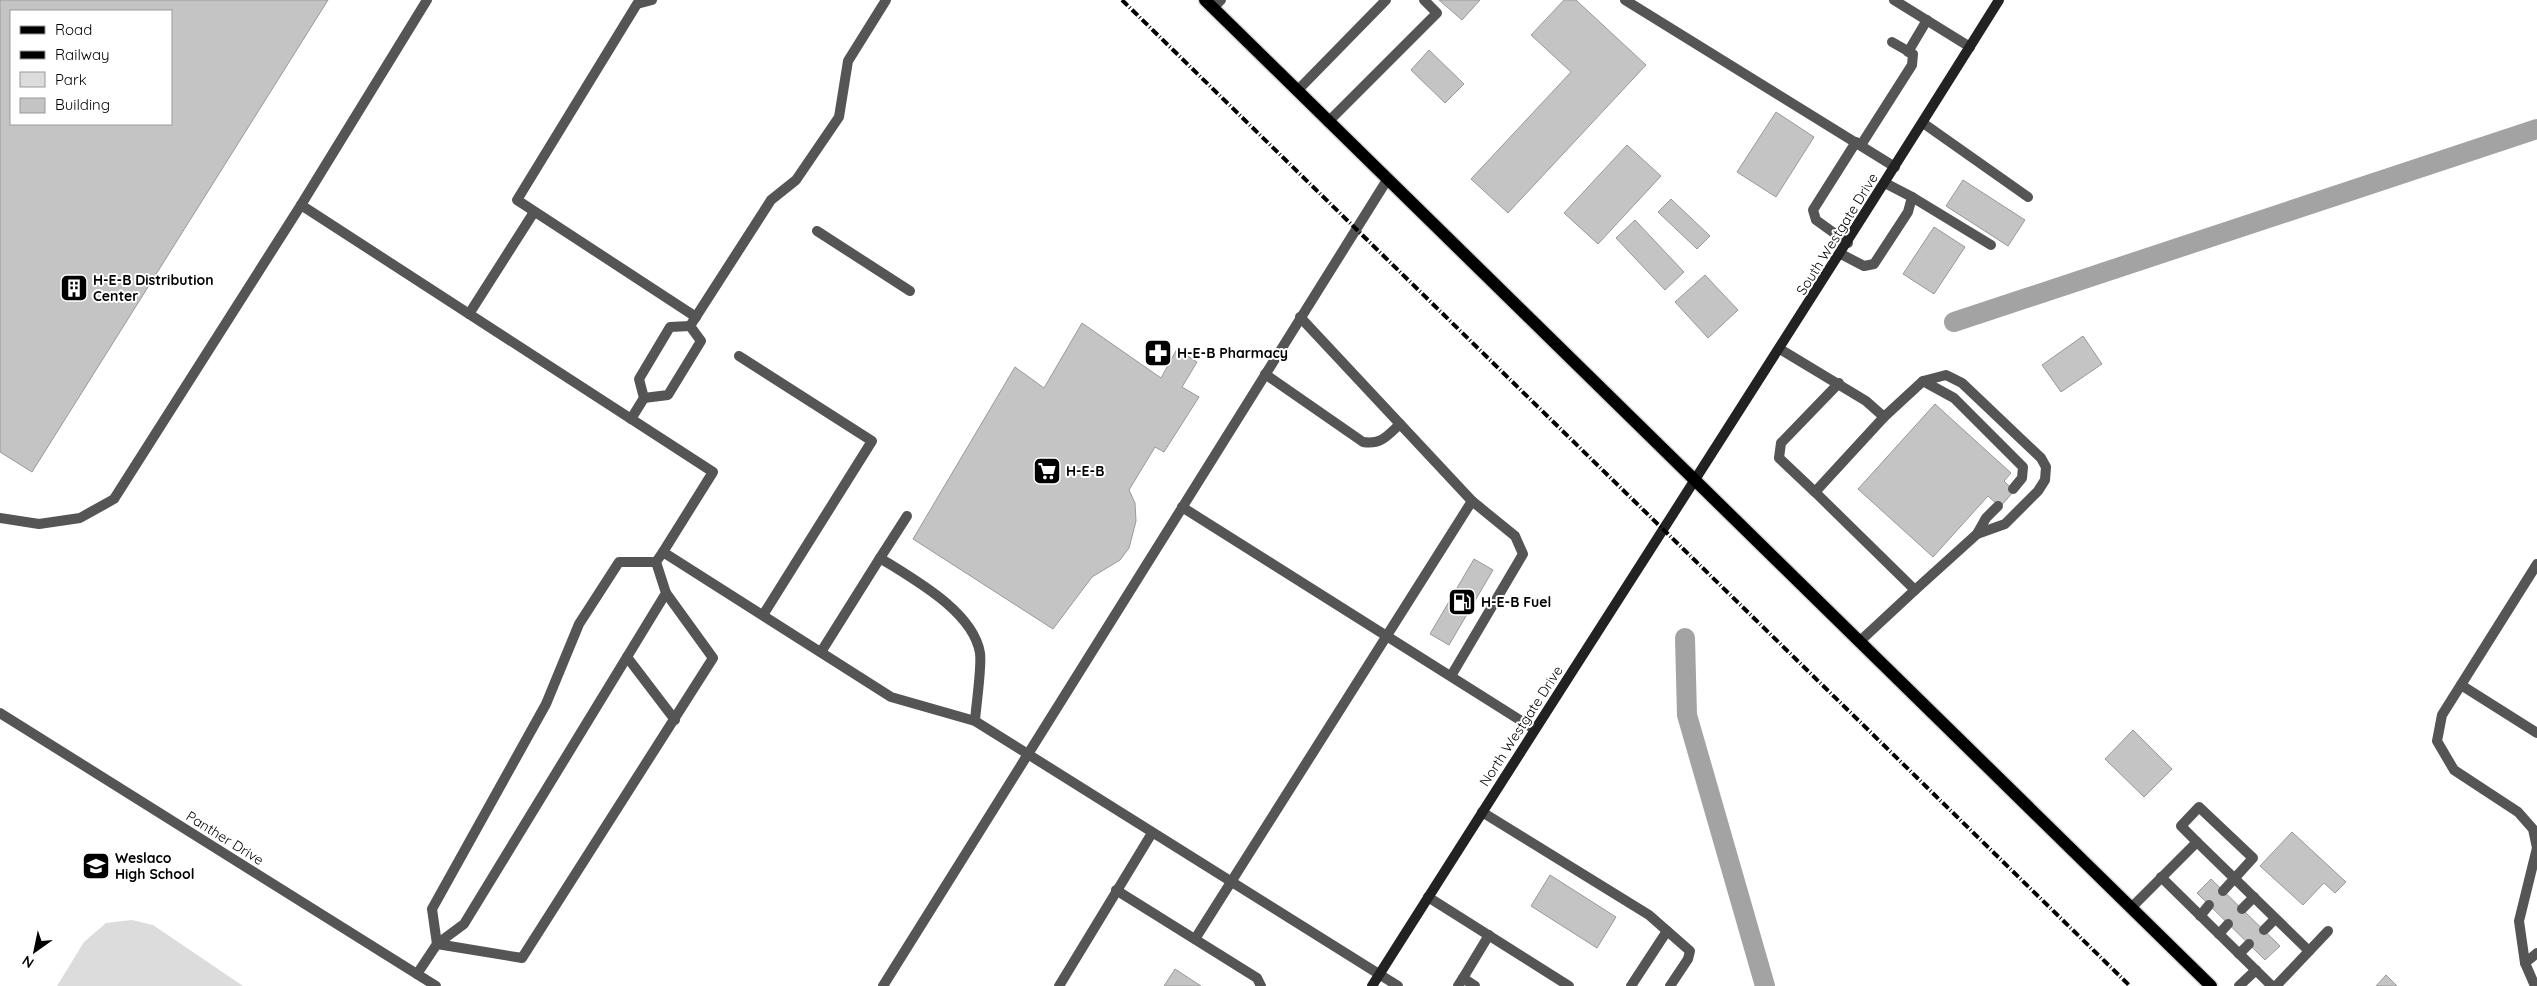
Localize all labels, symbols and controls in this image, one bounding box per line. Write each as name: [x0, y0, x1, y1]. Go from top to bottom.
legend: [10, 10, 172, 125]
text: Road: [55, 20, 92, 39]
text: Railway: [55, 45, 110, 64]
text: Park: [55, 70, 87, 89]
text: Building: [55, 95, 110, 114]
street label: South Westgate Drive: [1792, 170, 1882, 298]
place label: H-E-B Distribution Center: [93, 271, 214, 305]
building icon: H-E-B Distribution Center: [59, 273, 89, 303]
pharmacy icon: H-E-B Pharmacy: [1143, 338, 1173, 368]
place label: H-E-B Pharmacy: [1177, 344, 1288, 362]
supermarket icon: H-E-B: [1032, 456, 1062, 486]
place label: H-E-B: [1066, 462, 1104, 480]
fuel station icon: H-E-B Fuel: [1447, 587, 1477, 617]
place label: H-E-B Fuel: [1481, 593, 1551, 611]
street label: North Westgate Drive: [1475, 662, 1567, 790]
street label: Panther Drive: [183, 807, 267, 869]
place label: Weslaco High School: [115, 849, 195, 883]
school or university icon: Weslaco High School: [81, 851, 111, 881]
north arrow: [10, 926, 60, 976]
text: N: [19, 952, 37, 972]

